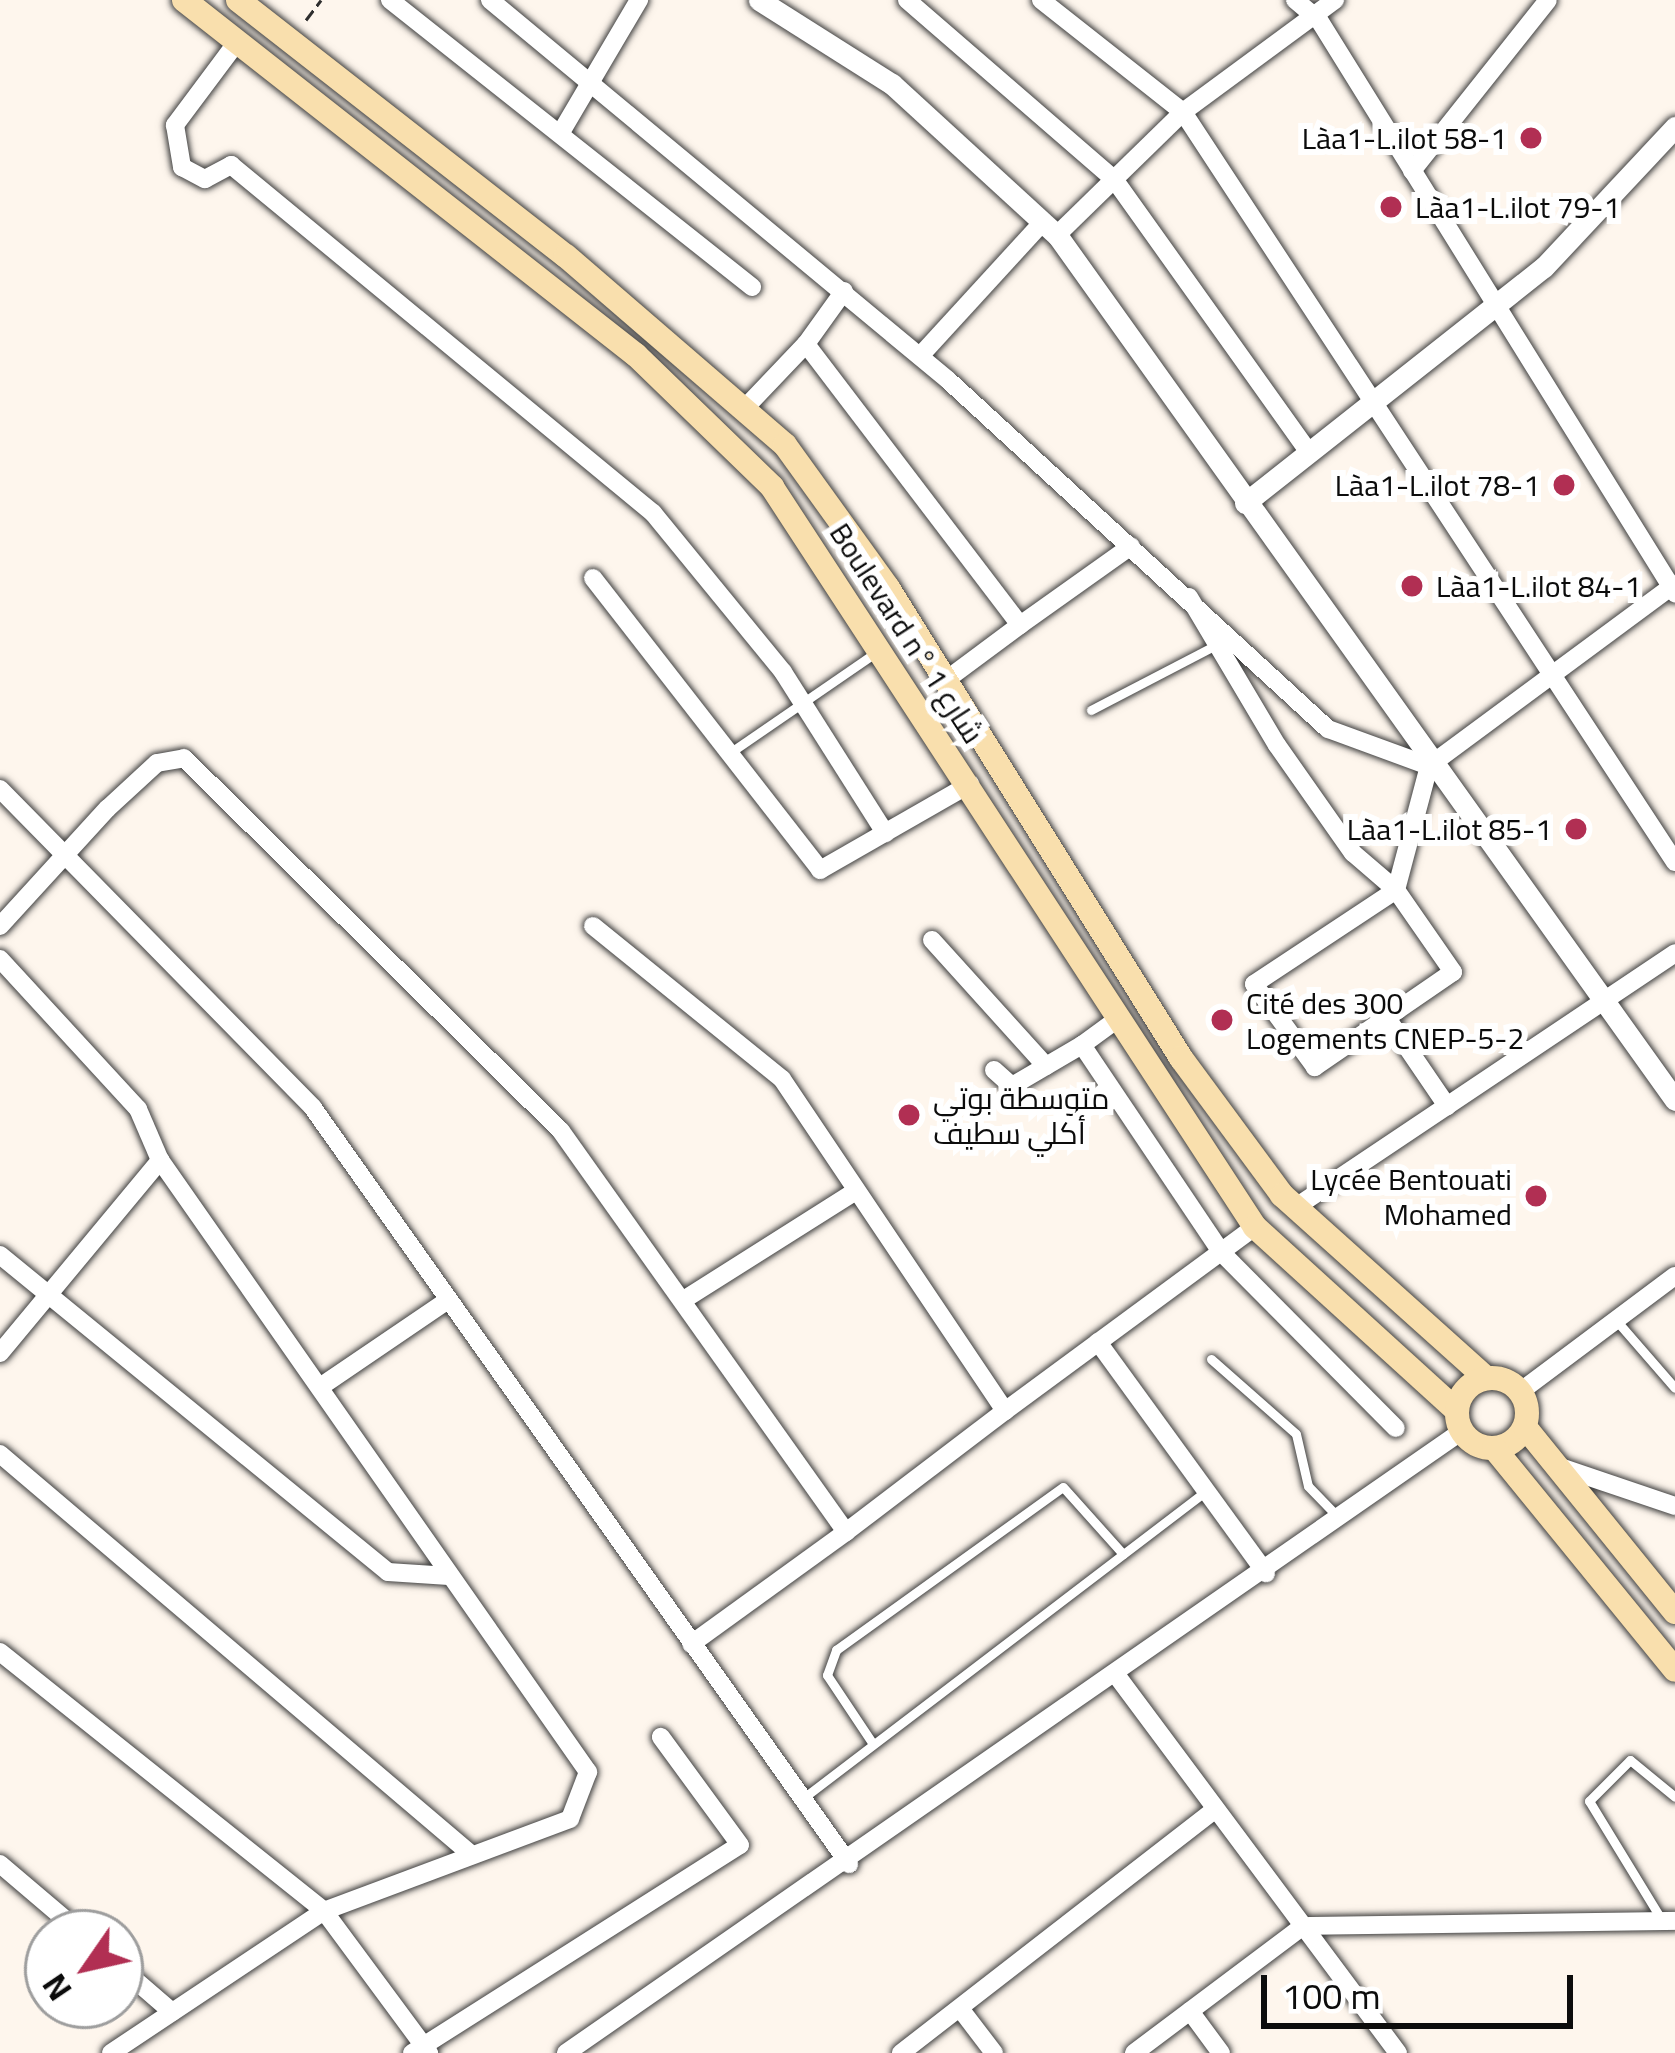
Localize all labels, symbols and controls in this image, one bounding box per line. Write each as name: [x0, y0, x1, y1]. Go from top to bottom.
place label: Làa1-L.ilot 58-1: [1302, 120, 1507, 156]
marker: Làa1-L.ilot 58-1: [1518, 125, 1544, 151]
place label: Làa1-L.ilot 79-1: [1415, 189, 1620, 225]
marker: Làa1-L.ilot 79-1: [1378, 194, 1404, 220]
place label: Làa1-L.ilot 78-1: [1335, 467, 1540, 503]
marker: Làa1-L.ilot 78-1: [1551, 472, 1577, 498]
street label: Boulevard n° شارع 1: [822, 516, 992, 750]
place label: Làa1-L.ilot 84-1: [1436, 568, 1641, 604]
marker: Làa1-L.ilot 84-1: [1399, 573, 1425, 599]
place label: Làa1-L.ilot 85-1: [1347, 811, 1552, 847]
marker: Làa1-L.ilot 85-1: [1563, 816, 1589, 842]
place label: Cité des 300 Logements CNEP-5-2: [1246, 985, 1524, 1056]
marker: Cité des 300 Logements CNEP-5-2: [1209, 1007, 1235, 1033]
place label: متوسطة بوتي أكلي سطيف: [933, 1080, 1110, 1150]
marker: متوسطة بوتي أكلي سطيف: [896, 1102, 922, 1128]
place label: Lycée Bentouati Mohamed: [1310, 1161, 1512, 1232]
marker: Lycée Bentouati Mohamed: [1523, 1183, 1549, 1209]
north arrow: [24, 1909, 144, 2029]
scale bar: [1267, 1951, 1579, 2025]
text: N: [25, 1961, 89, 2014]
text: 100 m: [1282, 1962, 1381, 2030]

